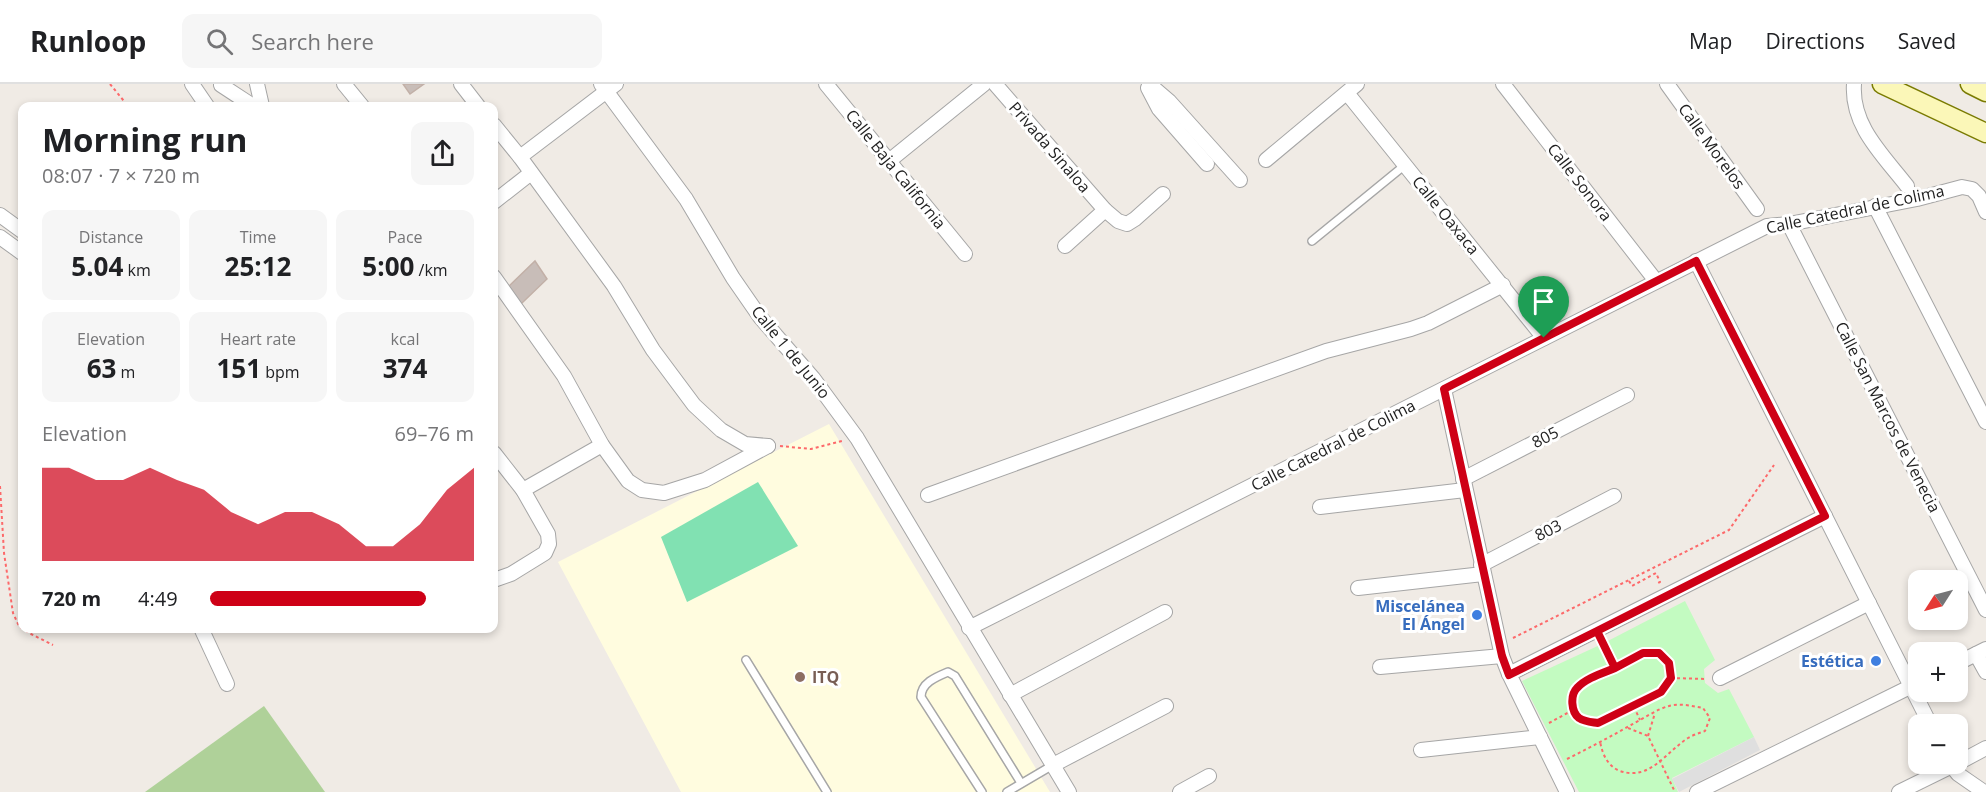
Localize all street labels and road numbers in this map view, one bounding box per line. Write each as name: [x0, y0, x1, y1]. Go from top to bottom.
street label: Privada Sinaloa: [1004, 97, 1096, 197]
street label: Calle Morelos: [1673, 99, 1751, 193]
street label: Calle Baja California: [841, 105, 951, 233]
street label: Calle Sonora: [1543, 138, 1617, 226]
street label: Calle Oaxaca: [1407, 171, 1485, 259]
street label: Calle Catedral de Colima: [1764, 179, 1946, 239]
street label: Calle 1 de Junio: [747, 301, 835, 403]
street label: Calle San Marcos de Venecia: [1830, 318, 1946, 516]
street label: Calle Catedral de Colima: [1247, 394, 1419, 496]
street label: 805: [1528, 421, 1562, 453]
street label: 803: [1531, 514, 1565, 546]

